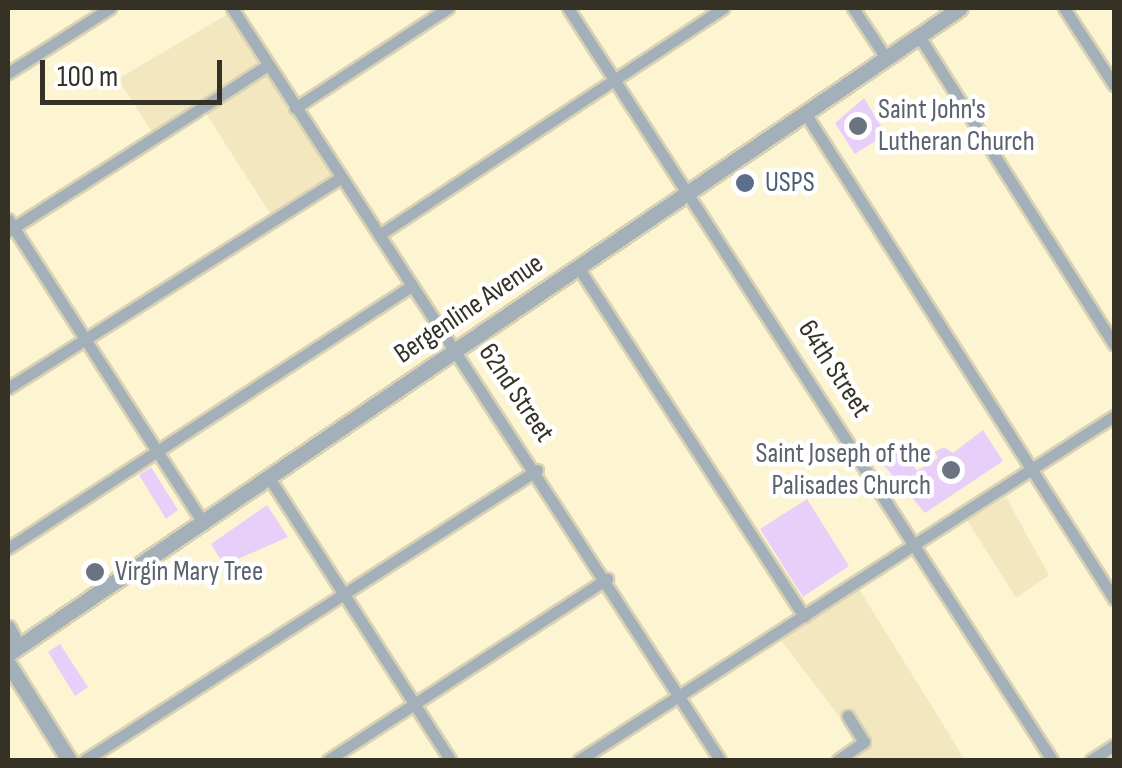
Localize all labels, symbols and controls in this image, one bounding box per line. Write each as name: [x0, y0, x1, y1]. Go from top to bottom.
scale bar: [45, 40, 228, 102]
text: 100 m: [57, 59, 118, 95]
place label: Saint John's Lutheran Church: [878, 93, 1035, 159]
marker: Saint John's Lutheran Church: [847, 115, 869, 137]
place label: USPS: [765, 166, 815, 200]
marker: USPS: [734, 172, 756, 194]
street label: Bergenline Avenue: [388, 247, 550, 371]
street label: 64th Street: [790, 314, 878, 424]
street label: 62nd Street: [471, 338, 561, 448]
place label: Saint Joseph of the Palisades Church: [755, 437, 931, 503]
marker: Saint Joseph of the Palisades Church: [940, 459, 962, 481]
place label: Virgin Mary Tree: [115, 555, 263, 589]
marker: Virgin Mary Tree: [84, 561, 106, 583]

